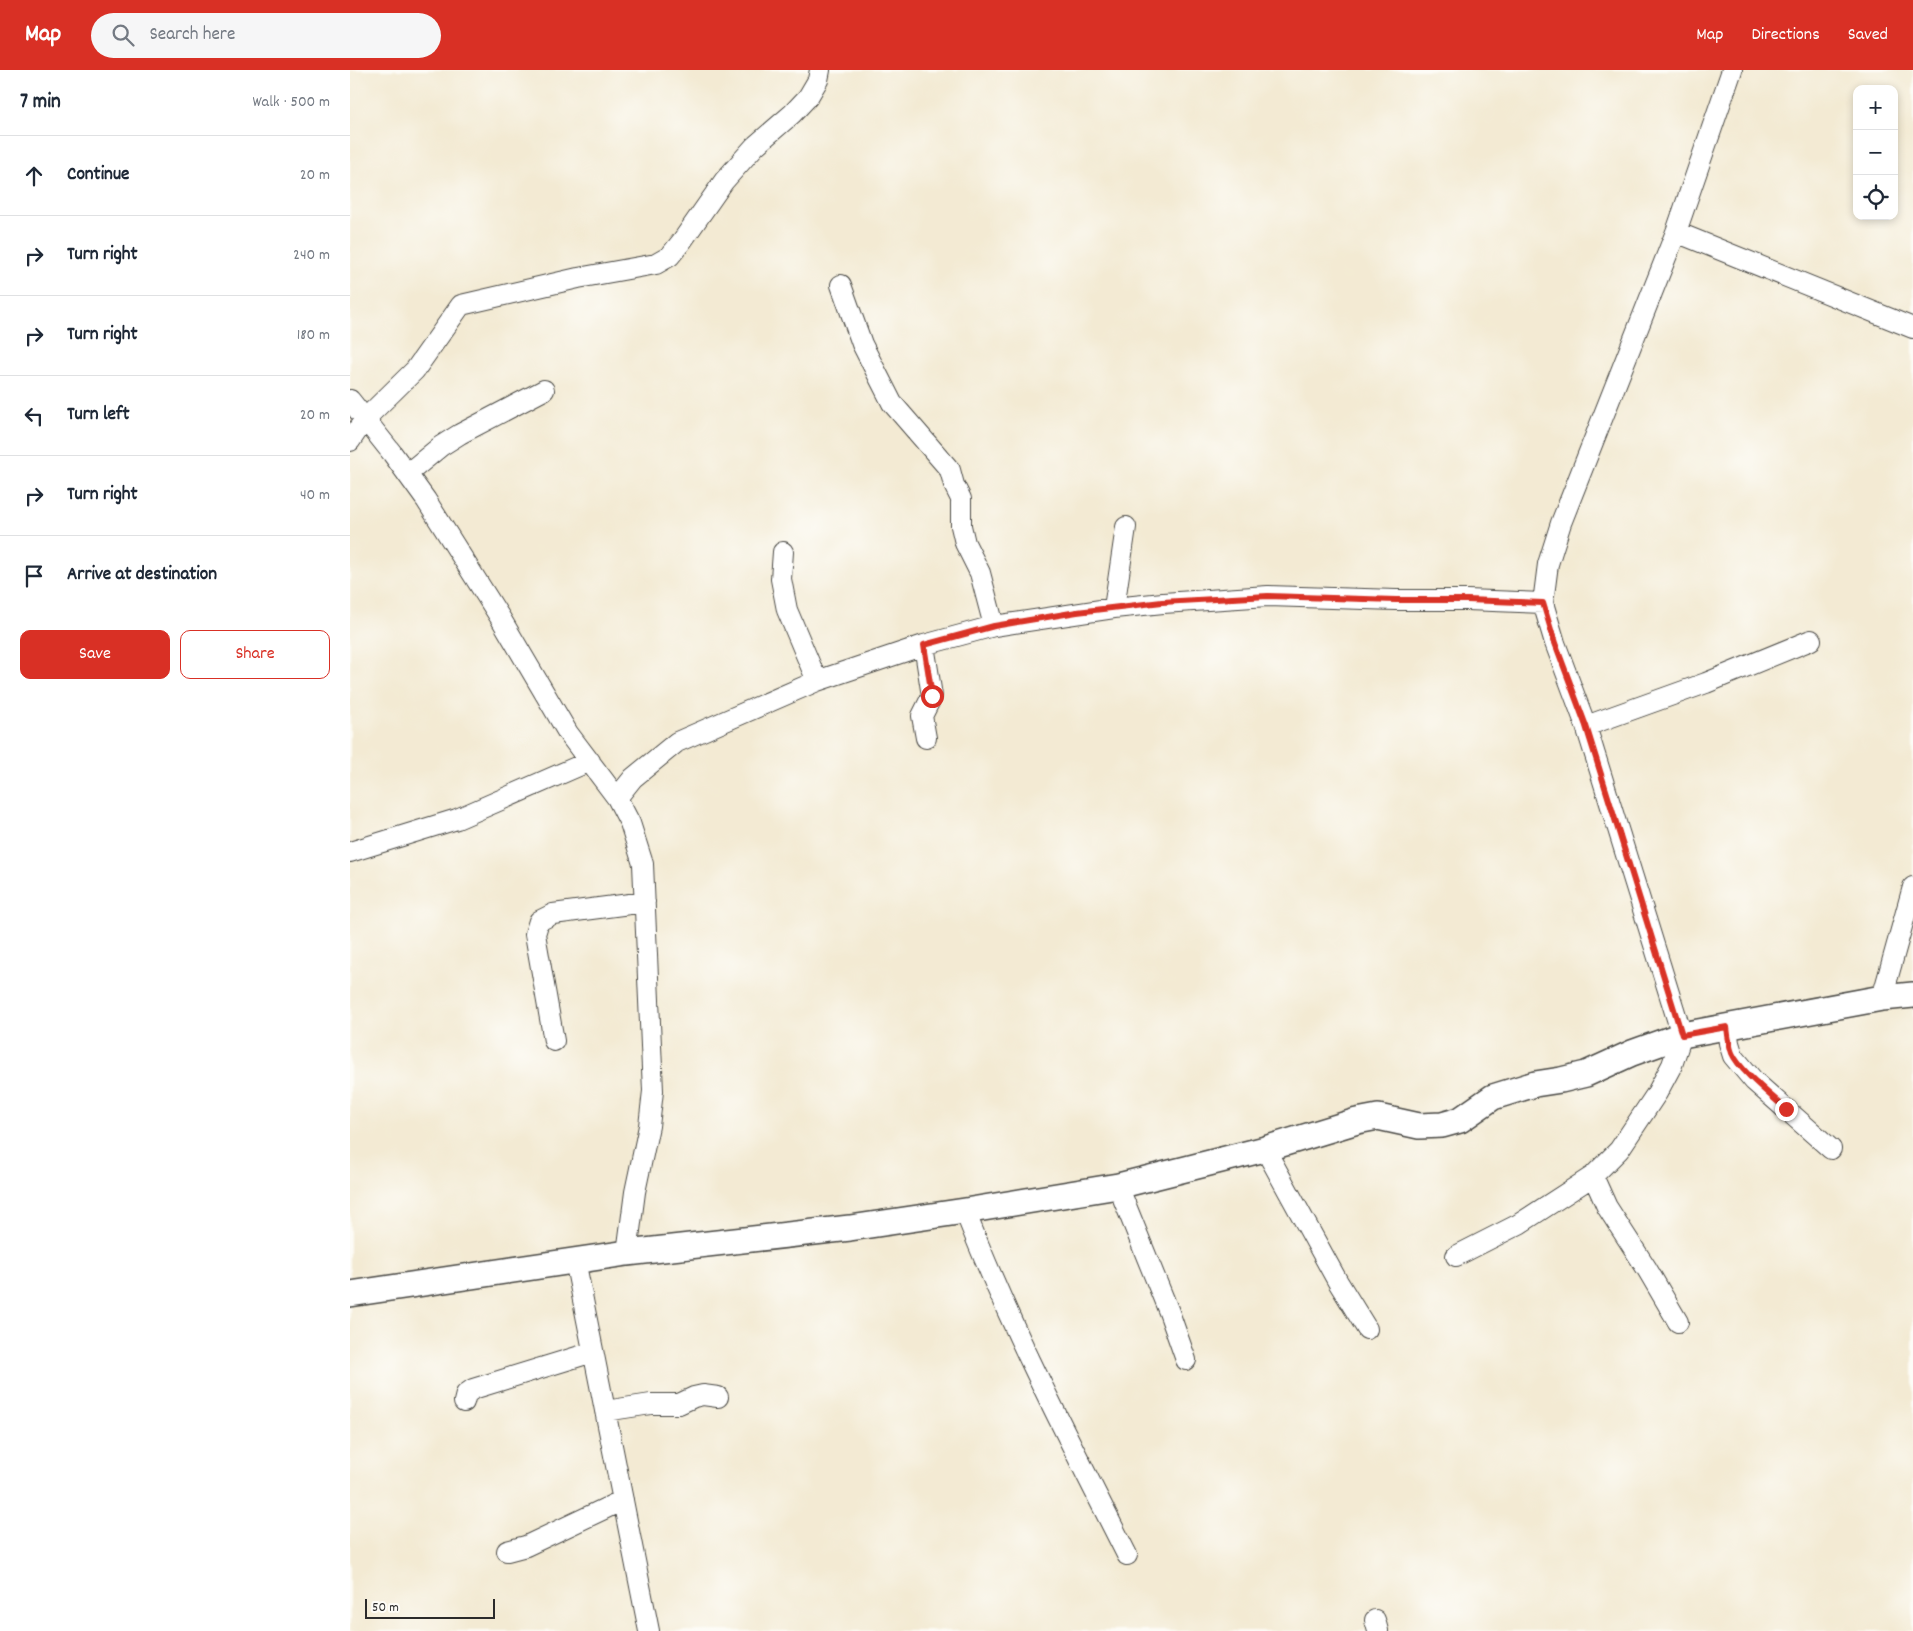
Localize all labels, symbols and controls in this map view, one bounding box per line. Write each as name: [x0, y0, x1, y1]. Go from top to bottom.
search box: [91, 13, 441, 58]
text: Map: [25, 18, 61, 52]
icon: search: [109, 21, 137, 49]
text: Search here: [149, 22, 235, 49]
text: Map: [1696, 23, 1723, 48]
text: Directions: [1751, 23, 1820, 48]
text: Saved: [1848, 23, 1888, 48]
map controls: [1853, 85, 1898, 220]
button: +: [1853, 85, 1898, 130]
text: 7 min: [20, 88, 61, 118]
text: Walk · 500 m: [252, 91, 330, 114]
button: −: [1853, 130, 1898, 175]
icon: ahead: [20, 162, 48, 190]
text: Continue: [67, 162, 129, 189]
text: 20 m: [300, 164, 330, 187]
button: locate: [1853, 175, 1898, 220]
icon: right: [20, 242, 48, 270]
text: Turn right: [67, 242, 138, 269]
text: 240 m: [293, 244, 330, 267]
icon: right: [20, 322, 48, 350]
text: Turn right: [67, 322, 138, 349]
text: 180 m: [297, 324, 330, 347]
icon: left: [20, 402, 48, 430]
text: Turn left: [67, 402, 130, 429]
text: 20 m: [300, 404, 330, 427]
icon: right: [20, 482, 48, 510]
text: Turn right: [67, 482, 138, 509]
text: 40 m: [300, 484, 330, 507]
icon: arrive: [20, 562, 48, 590]
text: Arrive at destination: [67, 562, 217, 589]
button: Save: [20, 630, 170, 679]
button: Share: [180, 630, 330, 679]
route start: [921, 685, 944, 708]
route end: [1775, 1098, 1798, 1121]
scale bar: [365, 1596, 495, 1619]
text: 50 m: [372, 1598, 399, 1618]

